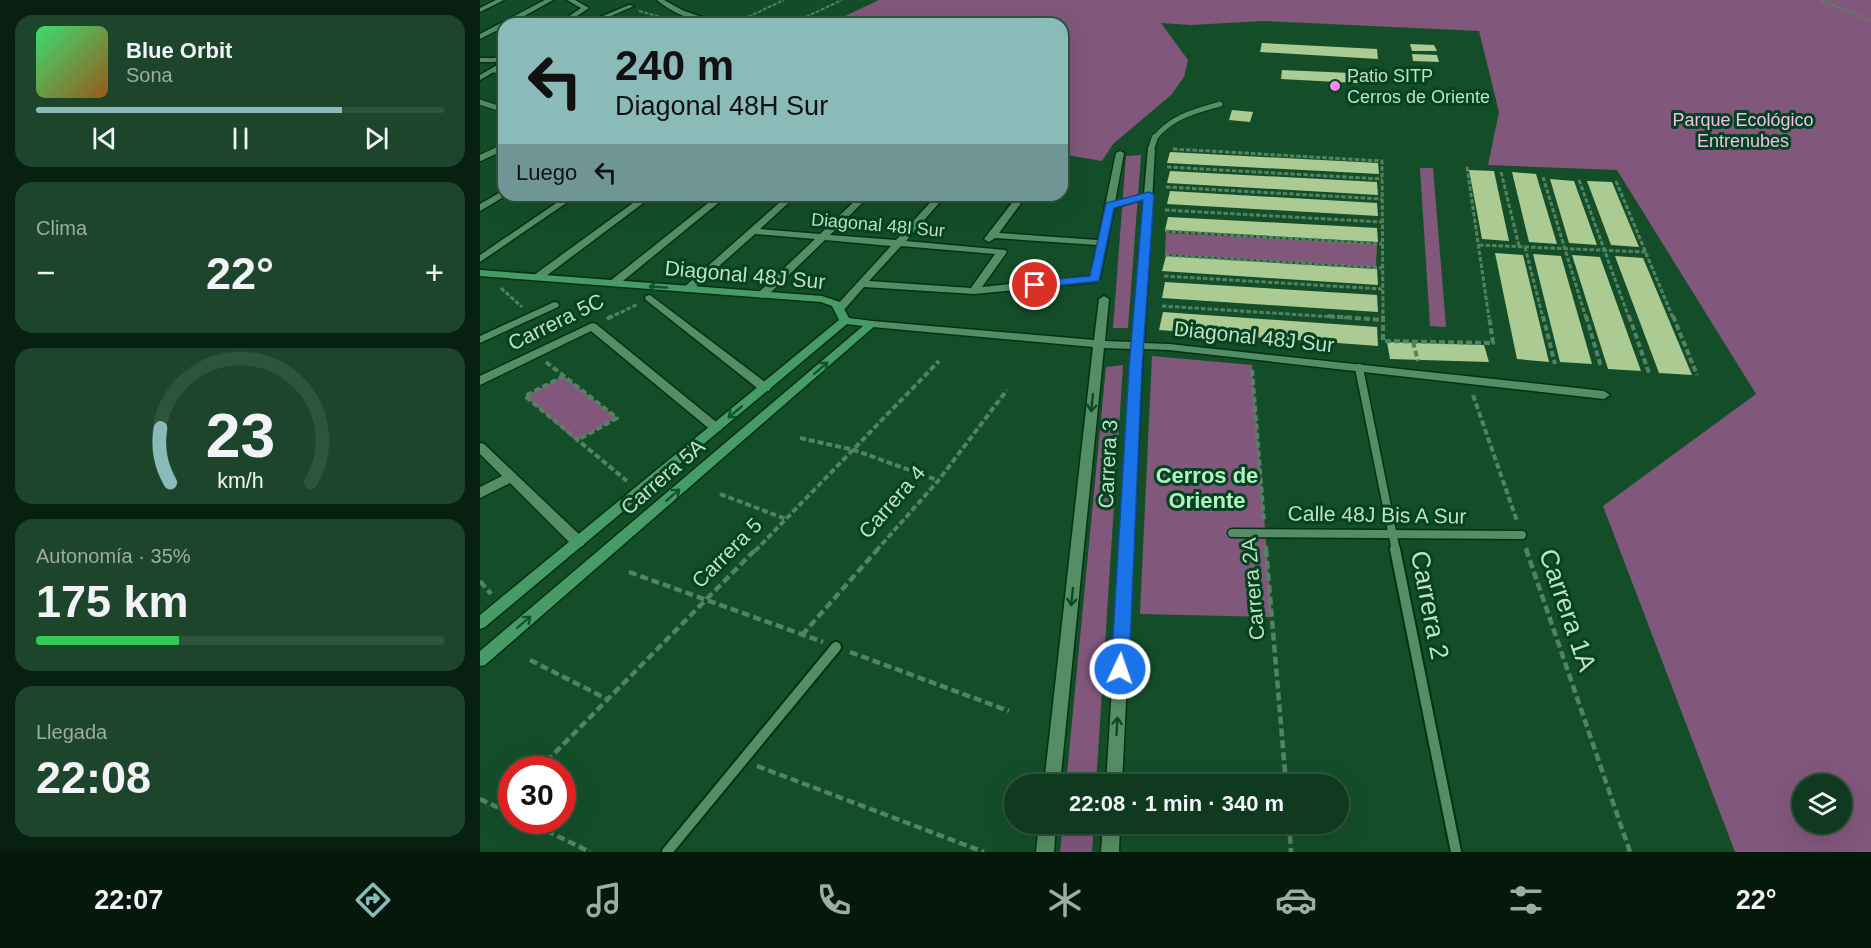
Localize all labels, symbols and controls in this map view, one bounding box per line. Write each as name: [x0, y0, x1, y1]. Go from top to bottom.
text: Blue Orbit: [126, 38, 232, 63]
icon: left: [516, 42, 594, 120]
text: 240 m: [615, 42, 734, 89]
text: Sona: [126, 64, 173, 86]
place label: Patio SITP Cerros de Oriente: [1347, 66, 1490, 107]
marker: Patio SITP Cerros de Oriente: [1328, 79, 1342, 93]
text: Diagonal 48H Sur: [615, 91, 828, 121]
park label: Parque Ecológico Entrenubes: [1672, 110, 1814, 151]
icon: previous: [88, 122, 121, 155]
icon: pause: [224, 122, 257, 155]
icon: next: [360, 122, 393, 155]
icon: left: [589, 156, 622, 189]
text: Luego: [516, 160, 577, 185]
street label: Diagonal 48I Sur: [810, 209, 946, 241]
text: Clima: [36, 217, 87, 239]
text: 22°: [206, 248, 274, 299]
text: −: [36, 254, 55, 291]
text: +: [425, 254, 444, 291]
street label: Diagonal 48J Sur: [664, 256, 826, 293]
pin: [1009, 259, 1060, 310]
icon: arrive: [1018, 268, 1051, 301]
one-way arrow: [649, 281, 669, 292]
street label: Carrera 5C: [504, 288, 608, 355]
street label: Diagonal 48J Sur: [1173, 317, 1335, 356]
one-way arrow: [813, 361, 828, 375]
one-way arrow: [1086, 392, 1097, 412]
text: 23: [205, 401, 275, 470]
one-way arrow: [728, 405, 743, 419]
street label: Carrera 3: [1094, 419, 1121, 509]
street label: Carrera 5A: [616, 434, 709, 519]
street label: Carrera 4: [854, 460, 930, 543]
district label: Cerros de Oriente: [1156, 463, 1258, 513]
text: km/h: [217, 469, 263, 493]
one-way arrow: [665, 488, 680, 502]
street label: Calle 48J Bis A Sur: [1288, 501, 1466, 528]
street label: Carrera 5: [687, 513, 766, 592]
street label: Carrera 2A: [1237, 537, 1268, 641]
text: Autonomía · 35%: [36, 545, 191, 567]
street label: Carrera 1A: [1533, 545, 1603, 676]
street label: Carrera 2: [1405, 548, 1455, 662]
text: 175 km: [36, 576, 189, 627]
one-way arrow: [1066, 586, 1077, 606]
one-way arrow: [516, 615, 532, 628]
position arrow: [1088, 637, 1152, 701]
one-way arrow: [1112, 717, 1123, 737]
text: Llegada: [36, 721, 107, 743]
text: 22:08: [36, 752, 151, 803]
speed limit sign: 30: [498, 756, 576, 834]
map controls: [1792, 774, 1852, 834]
button: layers: [1792, 774, 1852, 834]
text: 22:08 · 1 min · 340 m: [1069, 791, 1284, 816]
icon: directions: [352, 879, 394, 921]
icon: music: [583, 879, 625, 921]
icon: phone: [813, 879, 855, 921]
icon: climate: [1044, 879, 1086, 921]
icon: car: [1275, 879, 1317, 921]
icon: filters: [1505, 879, 1547, 921]
text: 22:07: [94, 885, 163, 915]
text: 22°: [1736, 885, 1777, 915]

